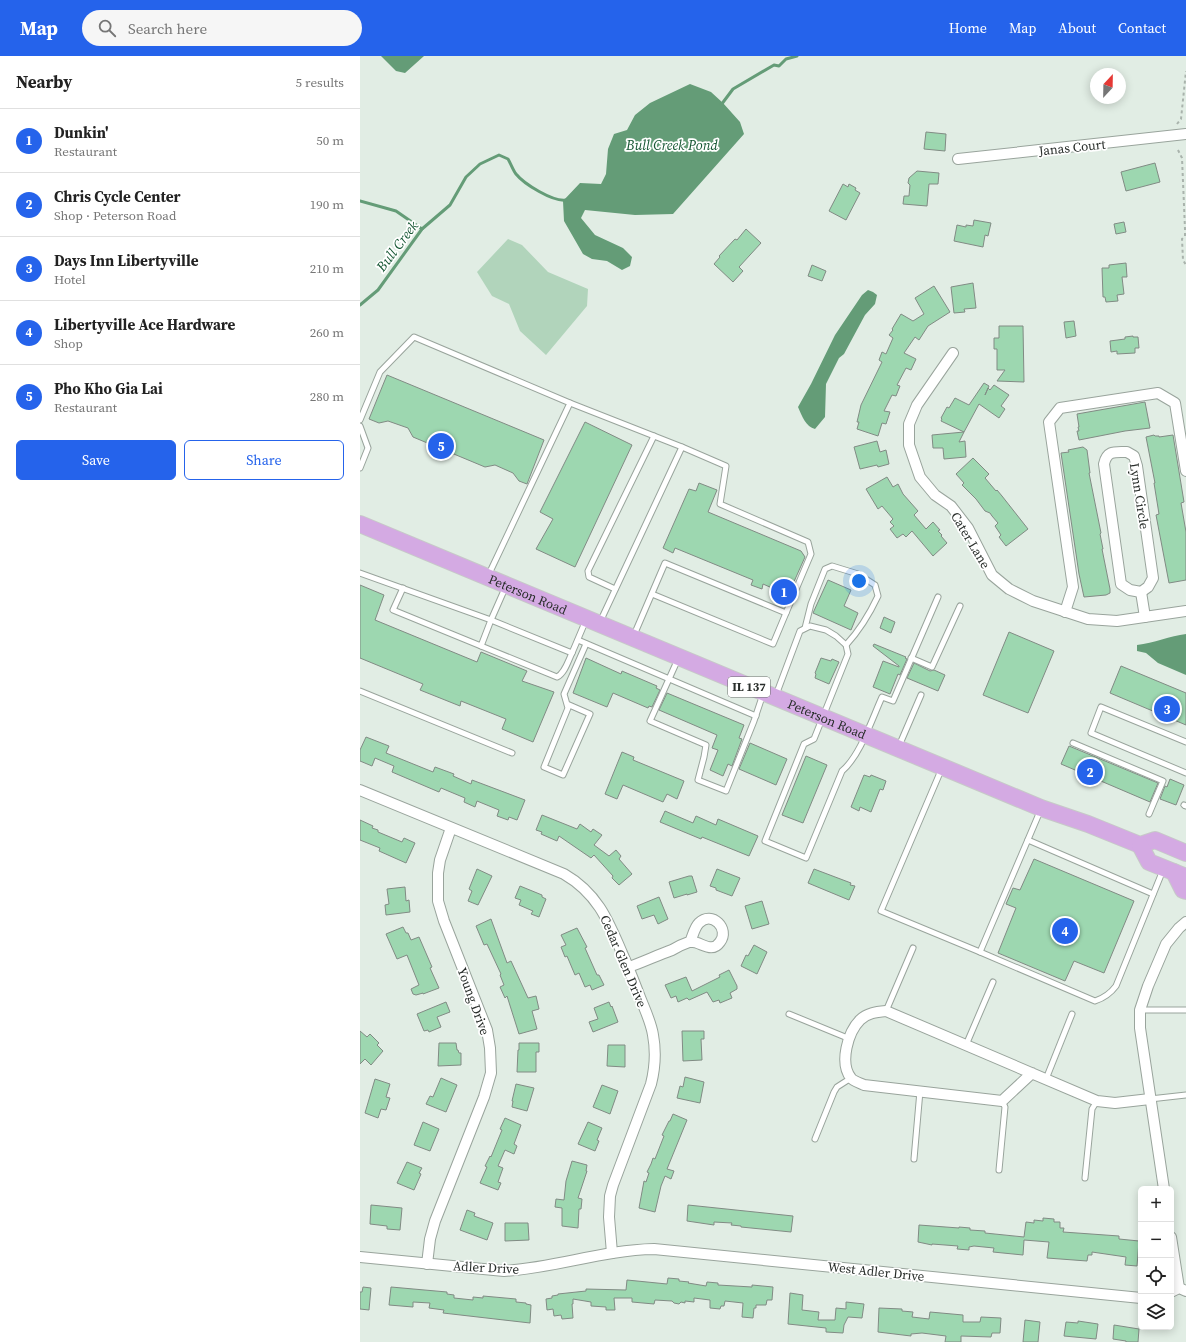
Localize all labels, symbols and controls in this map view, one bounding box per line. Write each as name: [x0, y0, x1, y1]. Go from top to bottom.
search box: [82, 10, 362, 46]
text: Map: [20, 15, 58, 41]
icon: search: [96, 17, 118, 39]
text: Search here: [128, 18, 207, 39]
text: Home: [949, 18, 987, 38]
text: Map: [1009, 18, 1036, 38]
text: About: [1058, 18, 1096, 38]
text: Contact: [1118, 18, 1166, 38]
north arrow: [1090, 68, 1126, 104]
text: Nearby: [16, 70, 72, 94]
text: 5 results: [296, 74, 344, 91]
text: Dunkin': [54, 122, 109, 143]
text: 1: [25, 132, 33, 149]
text: 50 m: [316, 132, 344, 149]
water label: Bull Creek Pond: [625, 135, 719, 155]
street label: Janas Court: [1037, 135, 1107, 160]
text: Restaurant: [54, 143, 117, 160]
text: Chris Cycle Center: [54, 186, 181, 207]
text: 2: [25, 196, 33, 213]
text: 190 m: [310, 196, 344, 213]
text: Shop · Peterson Road: [54, 207, 176, 224]
water label: Bull Creek: [371, 216, 423, 276]
text: Days Inn Libertyville: [54, 250, 199, 271]
text: 3: [25, 260, 33, 277]
text: 210 m: [310, 260, 344, 277]
text: Hotel: [54, 271, 86, 288]
text: Libertyville Ace Hardware: [54, 314, 235, 335]
text: 4: [25, 324, 33, 341]
text: 260 m: [310, 324, 344, 341]
text: Shop: [54, 335, 83, 352]
text: Pho Kho Gia Lai: [54, 378, 163, 399]
text: 5: [25, 388, 33, 405]
text: 280 m: [310, 388, 344, 405]
text: Restaurant: [54, 399, 117, 416]
pin: 5: [428, 431, 454, 461]
button: Save: [16, 440, 176, 480]
button: Share: [184, 440, 344, 480]
street label: Lynn Circle: [1126, 462, 1153, 531]
street label: Cater Lane: [947, 509, 994, 572]
street label: Peterson Road: [486, 571, 570, 619]
your location: [849, 571, 869, 591]
pin: 1: [771, 577, 797, 607]
road number: IL 137: [728, 677, 770, 697]
pin: 3: [1154, 694, 1180, 724]
street label: Peterson Road: [785, 695, 869, 743]
pin: 2: [1077, 757, 1103, 787]
street label: Cedar Glen Drive: [596, 912, 651, 1010]
pin: 4: [1052, 916, 1078, 946]
street label: Young Drive: [453, 965, 494, 1038]
map controls: [1138, 1186, 1174, 1330]
button: +: [1138, 1186, 1174, 1222]
button: −: [1138, 1222, 1174, 1258]
street label: Adler Drive: [453, 1257, 520, 1278]
street label: West Adler Drive: [827, 1258, 926, 1285]
button: locate: [1138, 1258, 1174, 1294]
button: layers: [1138, 1294, 1174, 1330]

